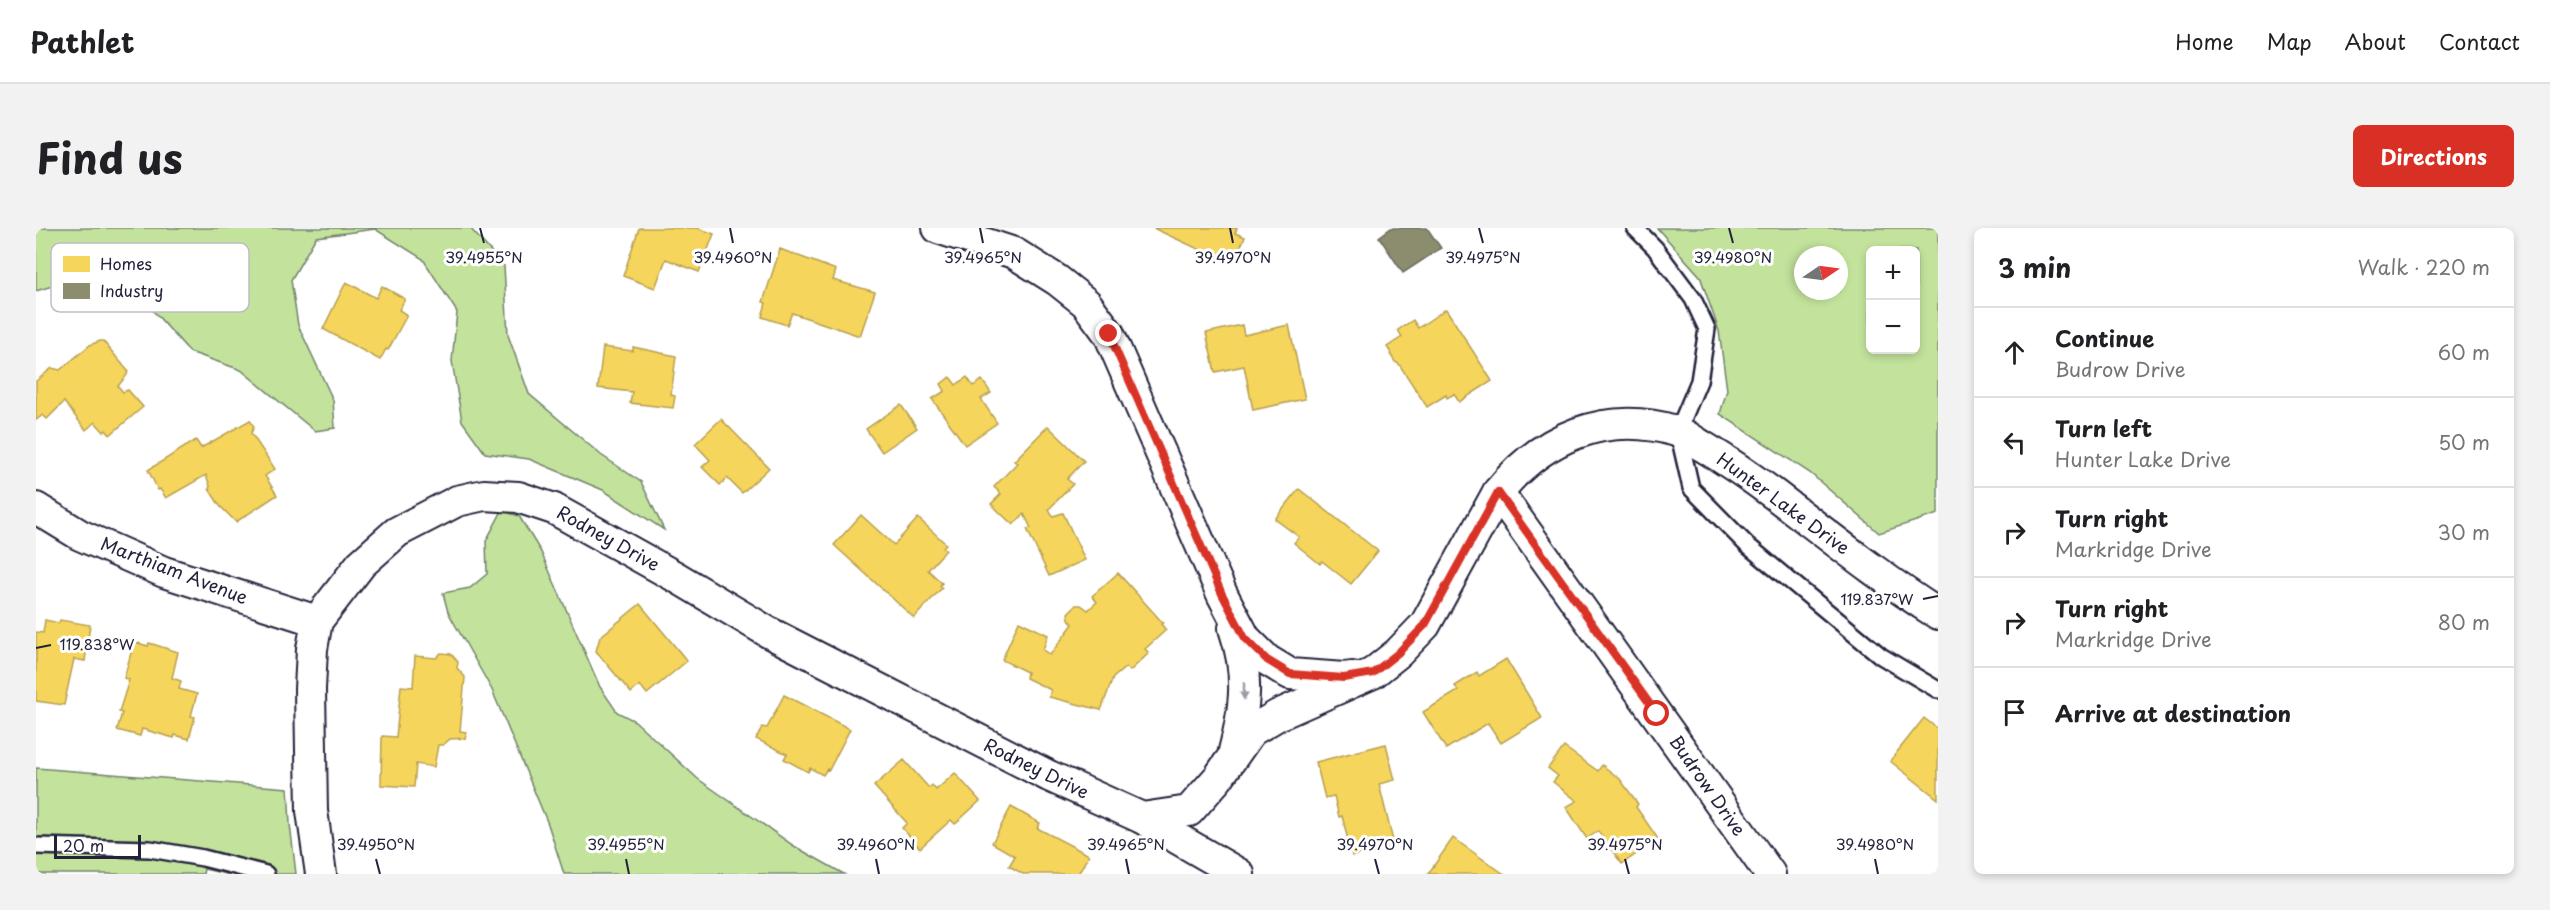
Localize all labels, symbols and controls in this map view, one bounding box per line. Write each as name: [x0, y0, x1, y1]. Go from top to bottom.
text: Pathlet: [30, 20, 134, 63]
text: Home: [2175, 25, 2234, 57]
text: Map: [2267, 25, 2312, 57]
text: About: [2345, 25, 2406, 57]
text: Contact: [2439, 25, 2520, 57]
text: Find us: [36, 125, 183, 188]
button: Directions: [2353, 125, 2514, 187]
legend: [51, 243, 249, 312]
text: 39.4955°N: [445, 245, 523, 268]
text: 39.4960°N: [693, 245, 773, 268]
text: 39.4965°N: [944, 245, 1022, 268]
text: 39.4970°N: [1195, 245, 1271, 268]
text: 39.4975°N: [1445, 245, 1521, 268]
text: 39.4980°N: [1694, 245, 1772, 268]
north arrow: [1794, 246, 1848, 300]
map controls: [1866, 246, 1920, 354]
button: +: [1866, 246, 1920, 300]
text: 3 min: [1998, 248, 2071, 287]
text: Homes: [100, 251, 152, 275]
text: Walk · 220 m: [2358, 252, 2490, 282]
text: Industry: [100, 278, 163, 302]
button: −: [1866, 300, 1920, 354]
route end: [1095, 320, 1121, 346]
text: Continue: [2055, 321, 2154, 354]
icon: ahead: [1998, 336, 2031, 369]
text: 60 m: [2438, 337, 2490, 367]
text: Budrow Drive: [2055, 354, 2186, 384]
text: Turn left: [2055, 411, 2152, 444]
icon: left: [1998, 426, 2031, 459]
text: 50 m: [2438, 427, 2490, 457]
text: Hunter Lake Drive: [2055, 444, 2231, 474]
street label: Hunter Lake Drive: [1712, 445, 1856, 560]
street label: Rodney Drive: [552, 498, 665, 577]
text: Turn right: [2055, 501, 2168, 534]
icon: right: [1998, 516, 2031, 549]
text: 30 m: [2437, 517, 2490, 547]
street label: Marthiam Avenue: [97, 529, 252, 610]
text: Markridge Drive: [2055, 534, 2212, 564]
text: 119.837°W: [1841, 587, 1914, 610]
text: Turn right: [2055, 591, 2168, 624]
icon: right: [1998, 606, 2031, 639]
text: 80 m: [2438, 607, 2490, 637]
text: Markridge Drive: [2055, 624, 2212, 654]
text: 119.838°W: [60, 632, 135, 655]
one-way arrow: [1239, 681, 1249, 700]
icon: arrive: [1998, 696, 2031, 729]
text: Arrive at destination: [2055, 696, 2291, 729]
route start: [1643, 700, 1669, 726]
street label: Budrow Drive: [1663, 729, 1753, 841]
street label: Rodney Drive: [980, 731, 1094, 805]
scale bar: [54, 832, 141, 860]
text: 39.4950°N: [337, 832, 415, 855]
text: 39.4955°N: [587, 832, 665, 855]
text: 39.4960°N: [836, 832, 916, 855]
text: 39.4965°N: [1087, 832, 1165, 855]
text: 39.4970°N: [1337, 832, 1413, 855]
text: 39.4975°N: [1587, 832, 1663, 855]
text: 39.4980°N: [1836, 832, 1914, 855]
text: 20 m: [63, 833, 104, 857]

